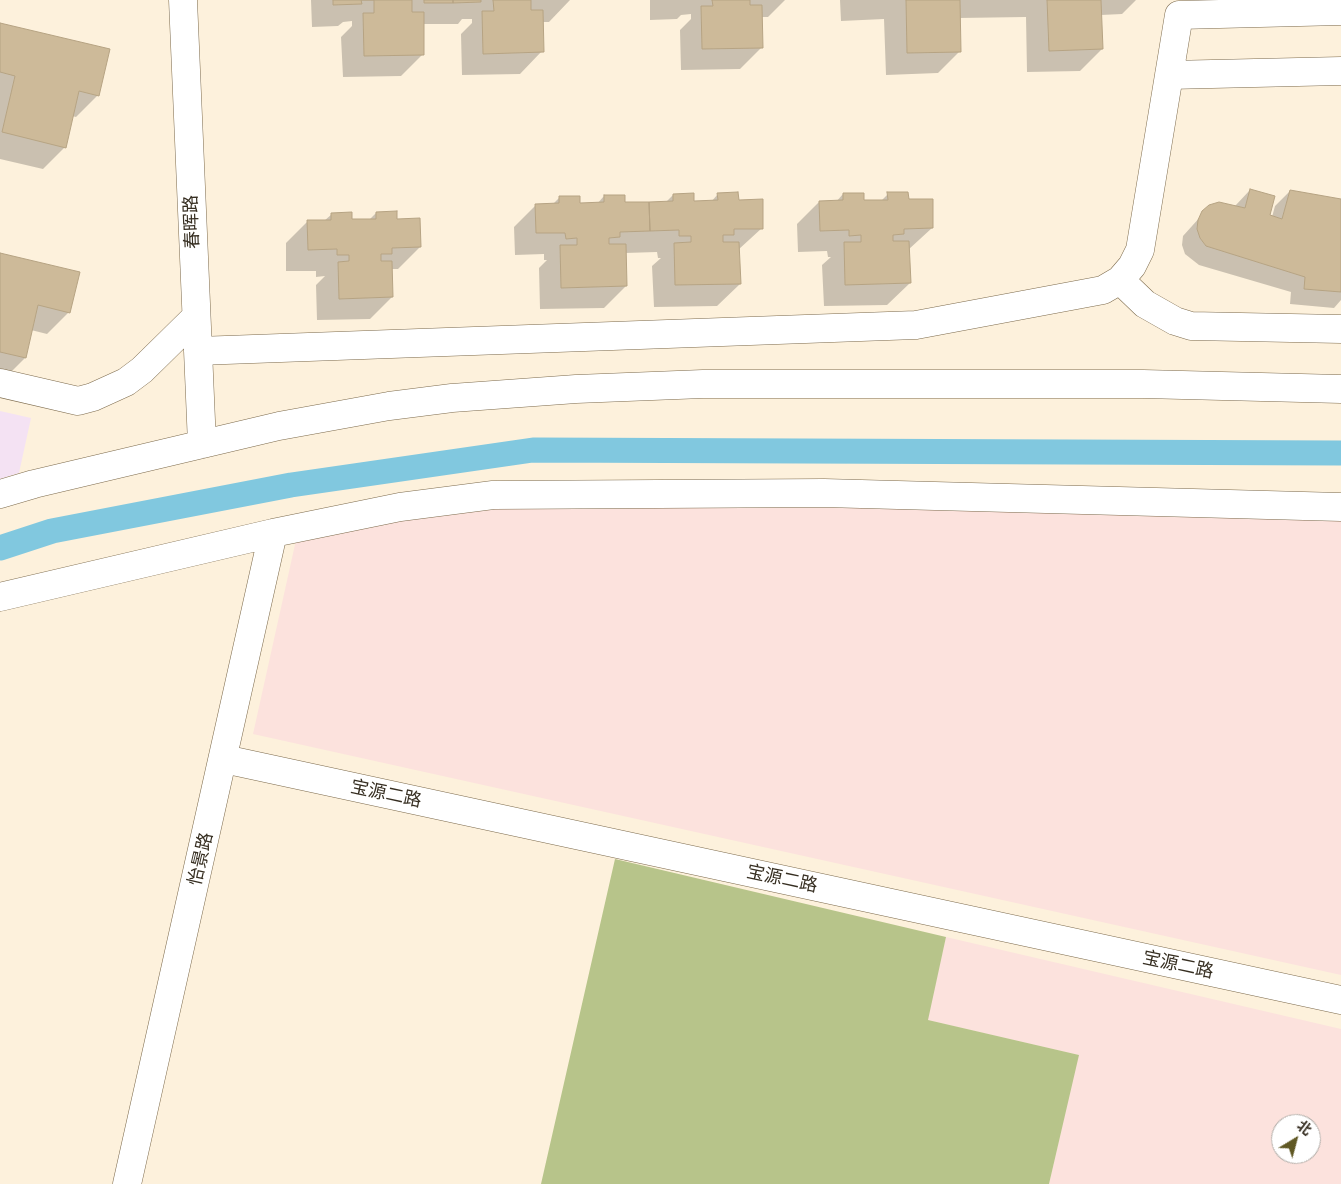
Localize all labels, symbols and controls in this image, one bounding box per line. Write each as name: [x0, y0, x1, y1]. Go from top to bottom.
street label: 春晖路: [180, 195, 204, 249]
street label: 宝源二路: [349, 776, 423, 812]
street label: 怡景路: [184, 830, 218, 888]
street label: 宝源二路: [745, 861, 819, 897]
street label: 宝源二路: [1141, 947, 1215, 983]
north arrow: [1271, 1114, 1321, 1164]
text: 北: [1293, 1116, 1315, 1139]

